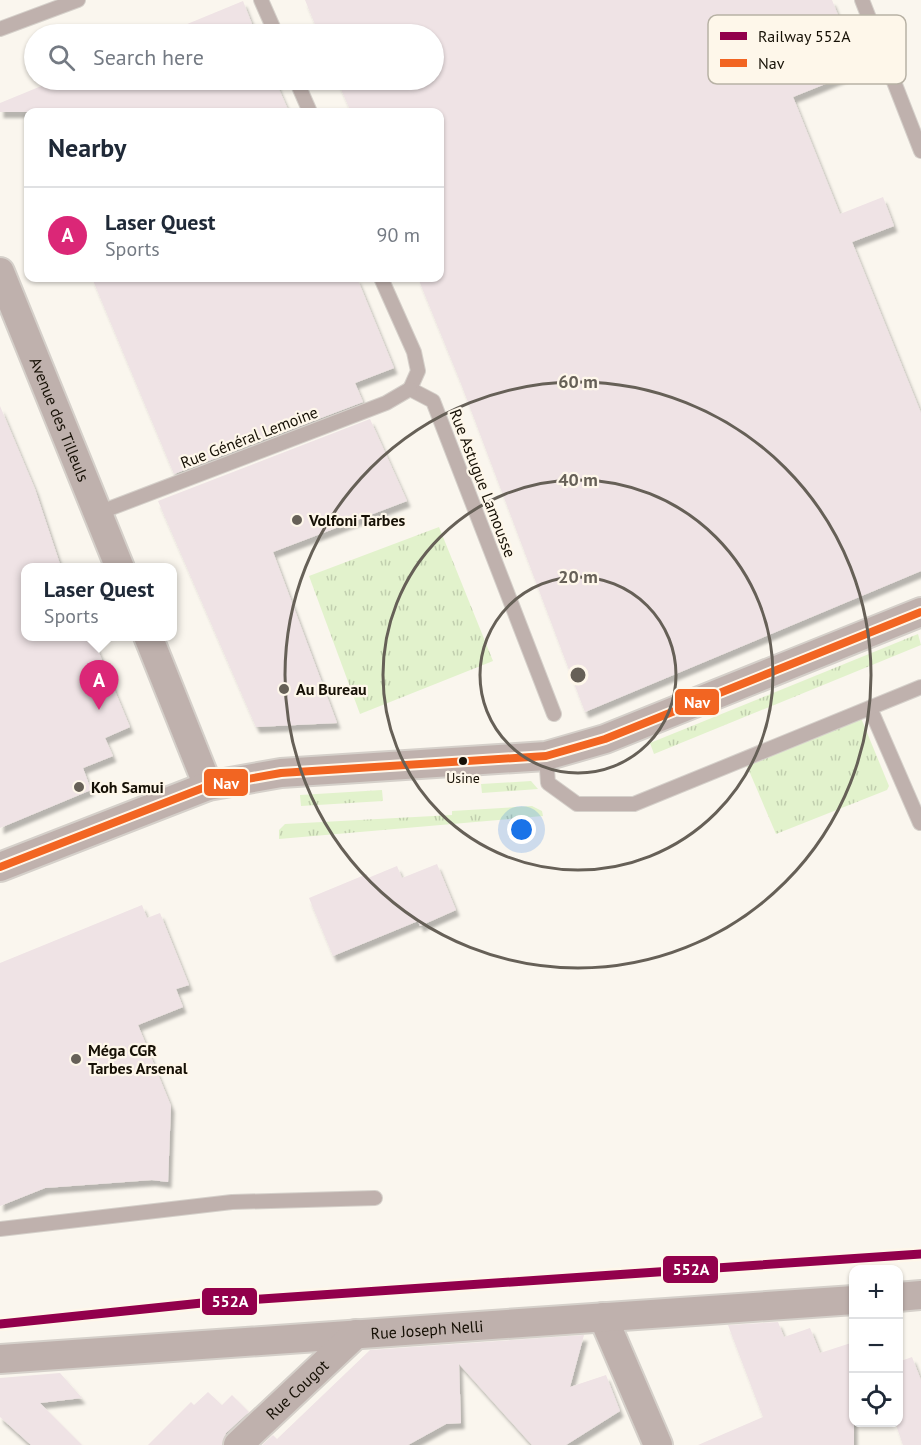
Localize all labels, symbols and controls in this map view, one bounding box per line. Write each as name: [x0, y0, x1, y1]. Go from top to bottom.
legend: [708, 15, 906, 84]
search box: [24, 24, 444, 90]
text: Railway 552A: [758, 26, 851, 46]
icon: search: [45, 41, 78, 74]
text: Search here: [93, 43, 204, 71]
text: Nav: [758, 53, 785, 73]
text: Nearby: [48, 131, 126, 164]
text: Laser Quest: [105, 208, 215, 236]
text: A: [61, 222, 74, 248]
text: 90 m: [377, 222, 420, 248]
text: Sports: [105, 236, 160, 262]
street label: Avenue des Tilleuls: [26, 354, 94, 485]
text: 60 m: [558, 370, 598, 393]
street label: Rue Général Lemoine: [177, 402, 321, 472]
street label: Rue Astugue Lamousse: [445, 406, 521, 560]
text: 40 m: [558, 468, 598, 491]
place label: Volfoni Tarbes: [308, 510, 406, 530]
marker: Volfoni Tarbes: [290, 513, 304, 527]
popup: [21, 563, 177, 641]
text: 20 m: [558, 565, 598, 588]
text: Laser Quest: [44, 575, 154, 603]
text: Sports: [44, 603, 99, 629]
pin: A: [80, 660, 118, 710]
centre of rings: [568, 665, 588, 685]
place label: Au Bureau: [296, 679, 367, 699]
marker: Au Bureau: [277, 682, 291, 696]
line badge: Nav: [674, 688, 720, 716]
text: Nav: [684, 692, 710, 712]
marker: Usine: [457, 755, 469, 767]
line badge: Nav: [203, 768, 249, 797]
place label: Usine: [446, 769, 480, 787]
text: Nav: [213, 773, 239, 793]
place label: Koh Samui: [91, 777, 164, 797]
marker: Koh Samui: [72, 780, 86, 794]
your location: [507, 815, 536, 844]
place label: Méga CGR Tarbes Arsenal: [88, 1040, 188, 1078]
marker: Méga CGR Tarbes Arsenal: [69, 1052, 83, 1066]
line badge: 552A: [662, 1255, 719, 1284]
text: 552A: [673, 1259, 710, 1279]
map controls: [849, 1265, 903, 1427]
button: +: [849, 1265, 903, 1319]
line badge: 552A: [201, 1287, 258, 1316]
text: 552A: [212, 1291, 249, 1311]
street label: Rue Joseph Nelli: [370, 1316, 484, 1343]
button: −: [849, 1319, 903, 1373]
street label: Rue Cougot: [261, 1355, 333, 1424]
button: locate: [849, 1373, 903, 1427]

